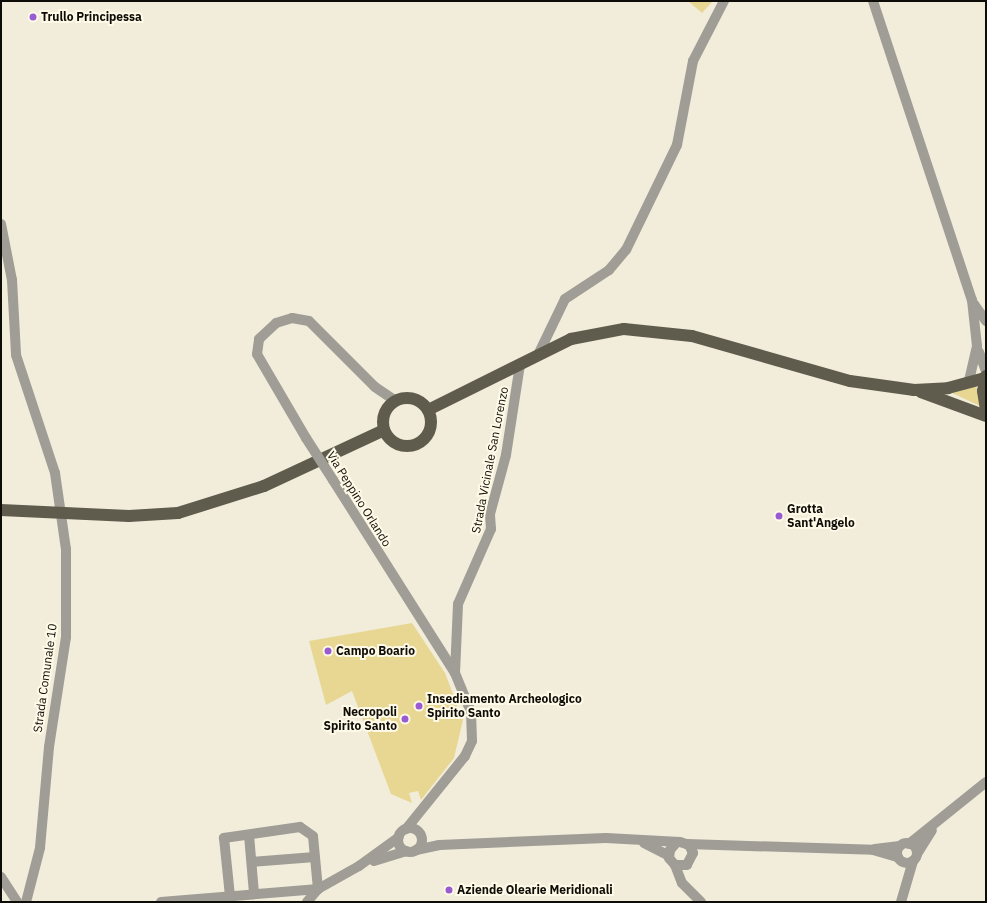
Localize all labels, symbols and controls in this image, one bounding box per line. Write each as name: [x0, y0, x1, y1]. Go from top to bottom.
place label: Trullo Principessa: [41, 10, 142, 24]
marker: Trullo Principessa: [28, 12, 38, 22]
street label: Strada Vicinale San Lorenzo: [469, 386, 511, 534]
street label: Via Peppino Orlando: [324, 449, 394, 549]
place label: Grotta Sant'Angelo: [787, 502, 855, 530]
marker: Grotta Sant'Angelo: [774, 511, 784, 521]
street label: Strada Comunale 10: [30, 623, 60, 733]
place label: Campo Boario: [336, 644, 415, 658]
marker: Campo Boario: [323, 646, 333, 656]
place label: Insediamento Archeologico Spirito Santo: [427, 692, 582, 720]
marker: Insediamento Archeologico Spirito Santo: [414, 701, 424, 711]
place label: Necropoli Spirito Santo: [324, 705, 397, 733]
marker: Necropoli Spirito Santo: [400, 714, 410, 724]
place label: Aziende Olearie Meridionali: [457, 883, 613, 897]
marker: Aziende Olearie Meridionali: [444, 885, 454, 895]

